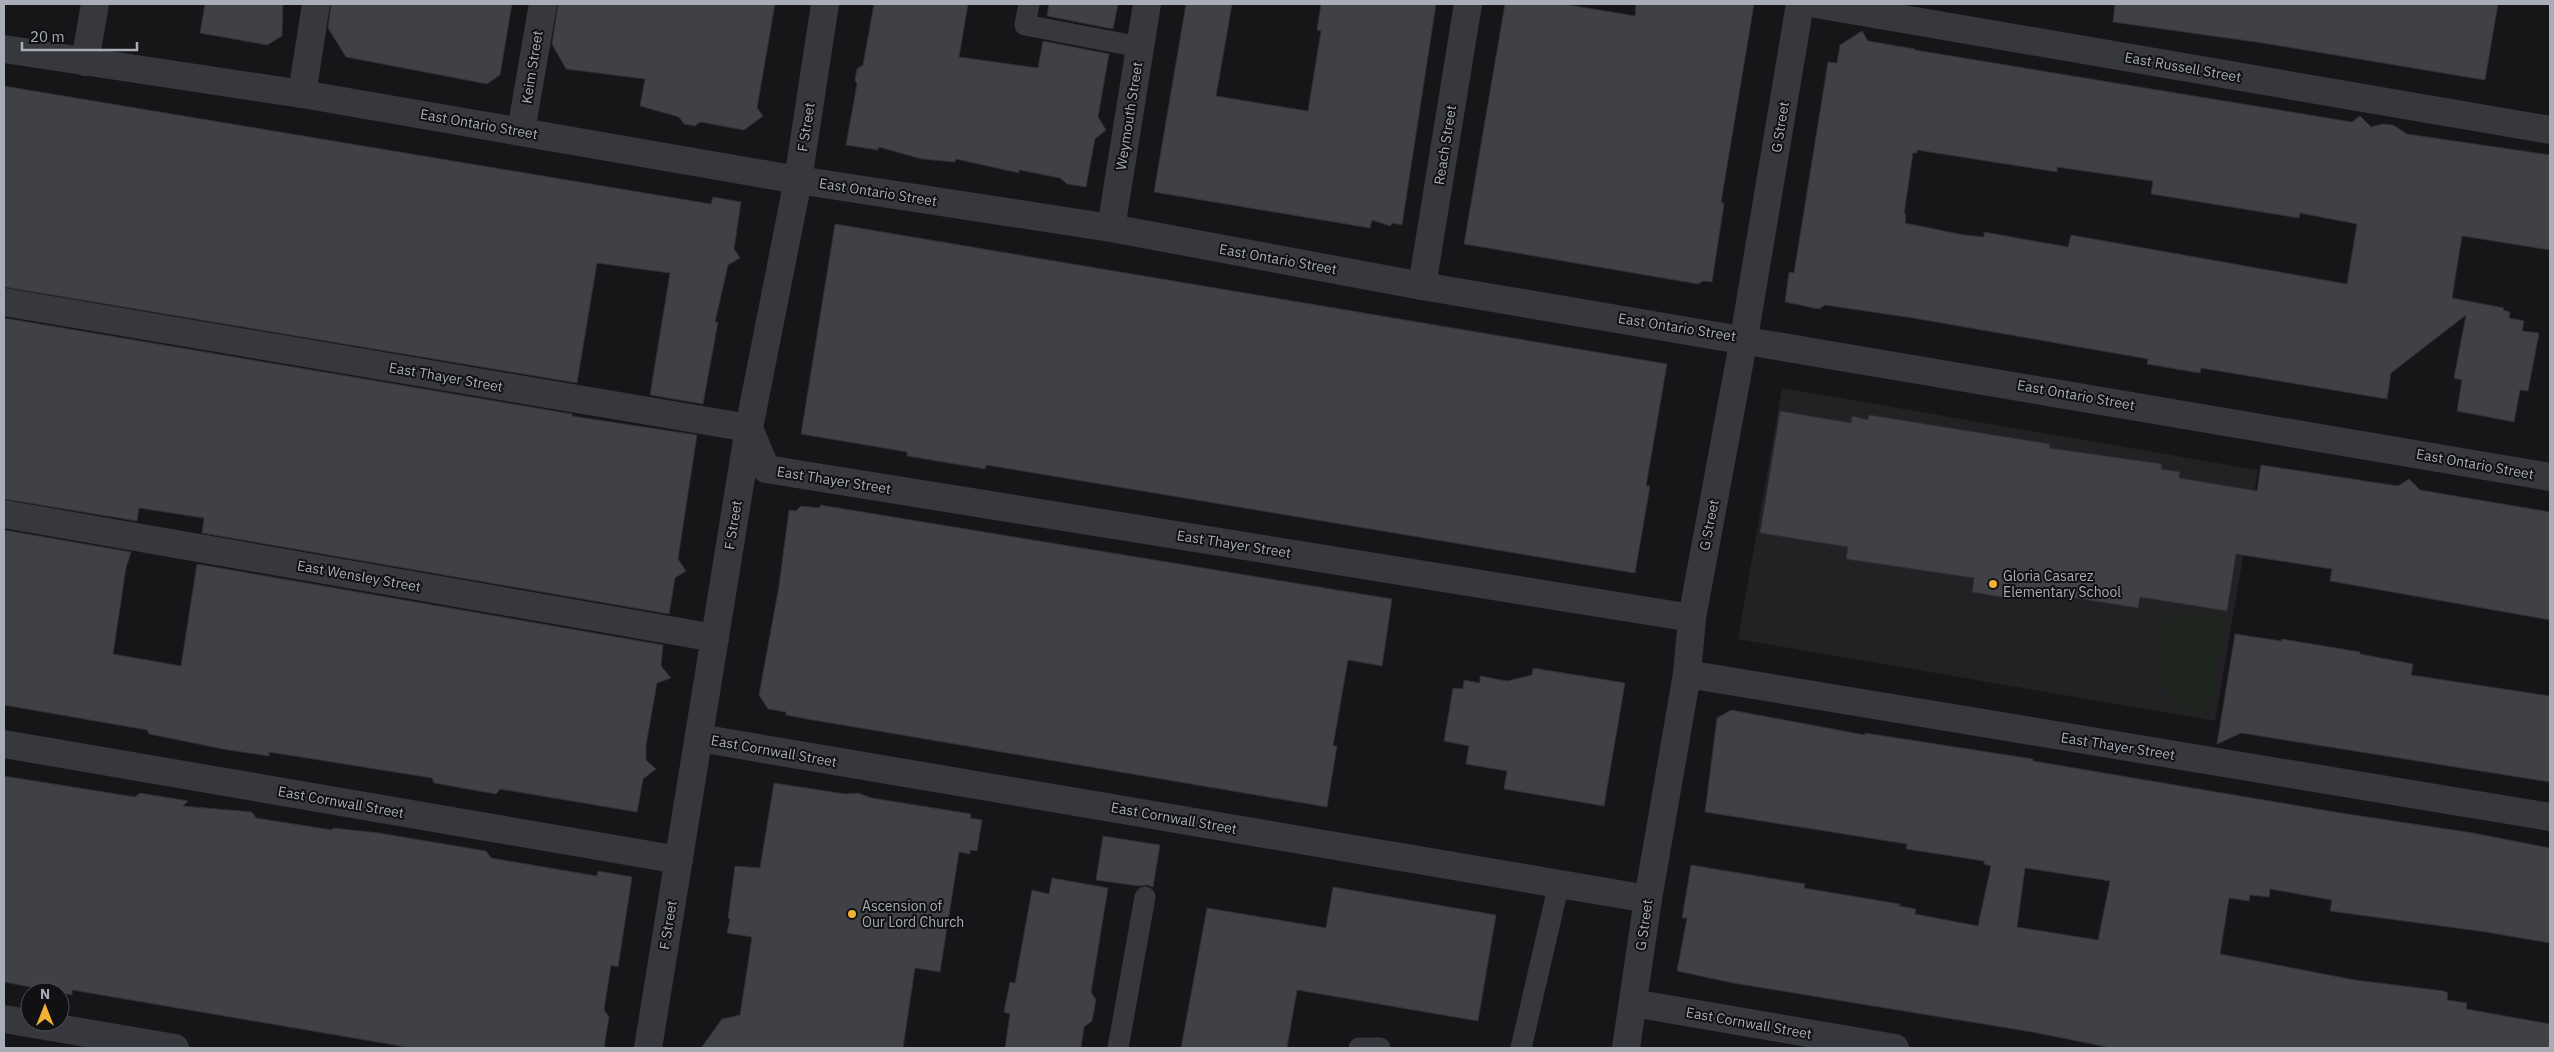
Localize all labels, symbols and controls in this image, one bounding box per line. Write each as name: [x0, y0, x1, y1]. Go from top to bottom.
scale bar: [22, 20, 138, 52]
text: 20 m: [30, 27, 65, 46]
street label: Keim Street: [517, 29, 547, 105]
street label: East Russell Street: [2123, 48, 2243, 86]
street label: Weymouth Street: [1112, 60, 1146, 171]
street label: G Street: [1767, 100, 1793, 154]
street label: F Street: [793, 101, 819, 153]
street label: Reach Street: [1430, 104, 1460, 186]
street label: East Ontario Street: [419, 105, 539, 143]
street label: East Ontario Street: [818, 174, 938, 210]
street label: East Ontario Street: [1218, 240, 1338, 278]
street label: East Ontario Street: [1617, 309, 1737, 345]
street label: East Thayer Street: [388, 358, 504, 396]
street label: East Ontario Street: [2016, 376, 2136, 414]
street label: East Ontario Street: [2415, 445, 2535, 483]
street label: East Thayer Street: [776, 462, 892, 498]
street label: G Street: [1695, 498, 1723, 552]
street label: F Street: [720, 499, 746, 551]
street label: East Thayer Street: [1176, 526, 1292, 562]
street label: East Wensley Street: [296, 556, 422, 596]
place label: Gloria Casarez Elementary School: [2003, 567, 2121, 601]
marker: Gloria Casarez Elementary School: [1987, 578, 1999, 590]
street label: East Thayer Street: [2060, 728, 2176, 764]
street label: East Cornwall Street: [710, 731, 838, 771]
street label: East Cornwall Street: [277, 782, 405, 822]
street label: East Cornwall Street: [1110, 798, 1238, 838]
place label: Ascension of Our Lord Church: [862, 897, 964, 931]
street label: G Street: [1632, 898, 1657, 952]
street label: F Street: [655, 899, 681, 951]
marker: Ascension of Our Lord Church: [846, 908, 858, 920]
north arrow: [20, 982, 70, 1032]
text: N: [40, 985, 50, 1003]
street label: East Cornwall Street: [1685, 1003, 1813, 1043]

